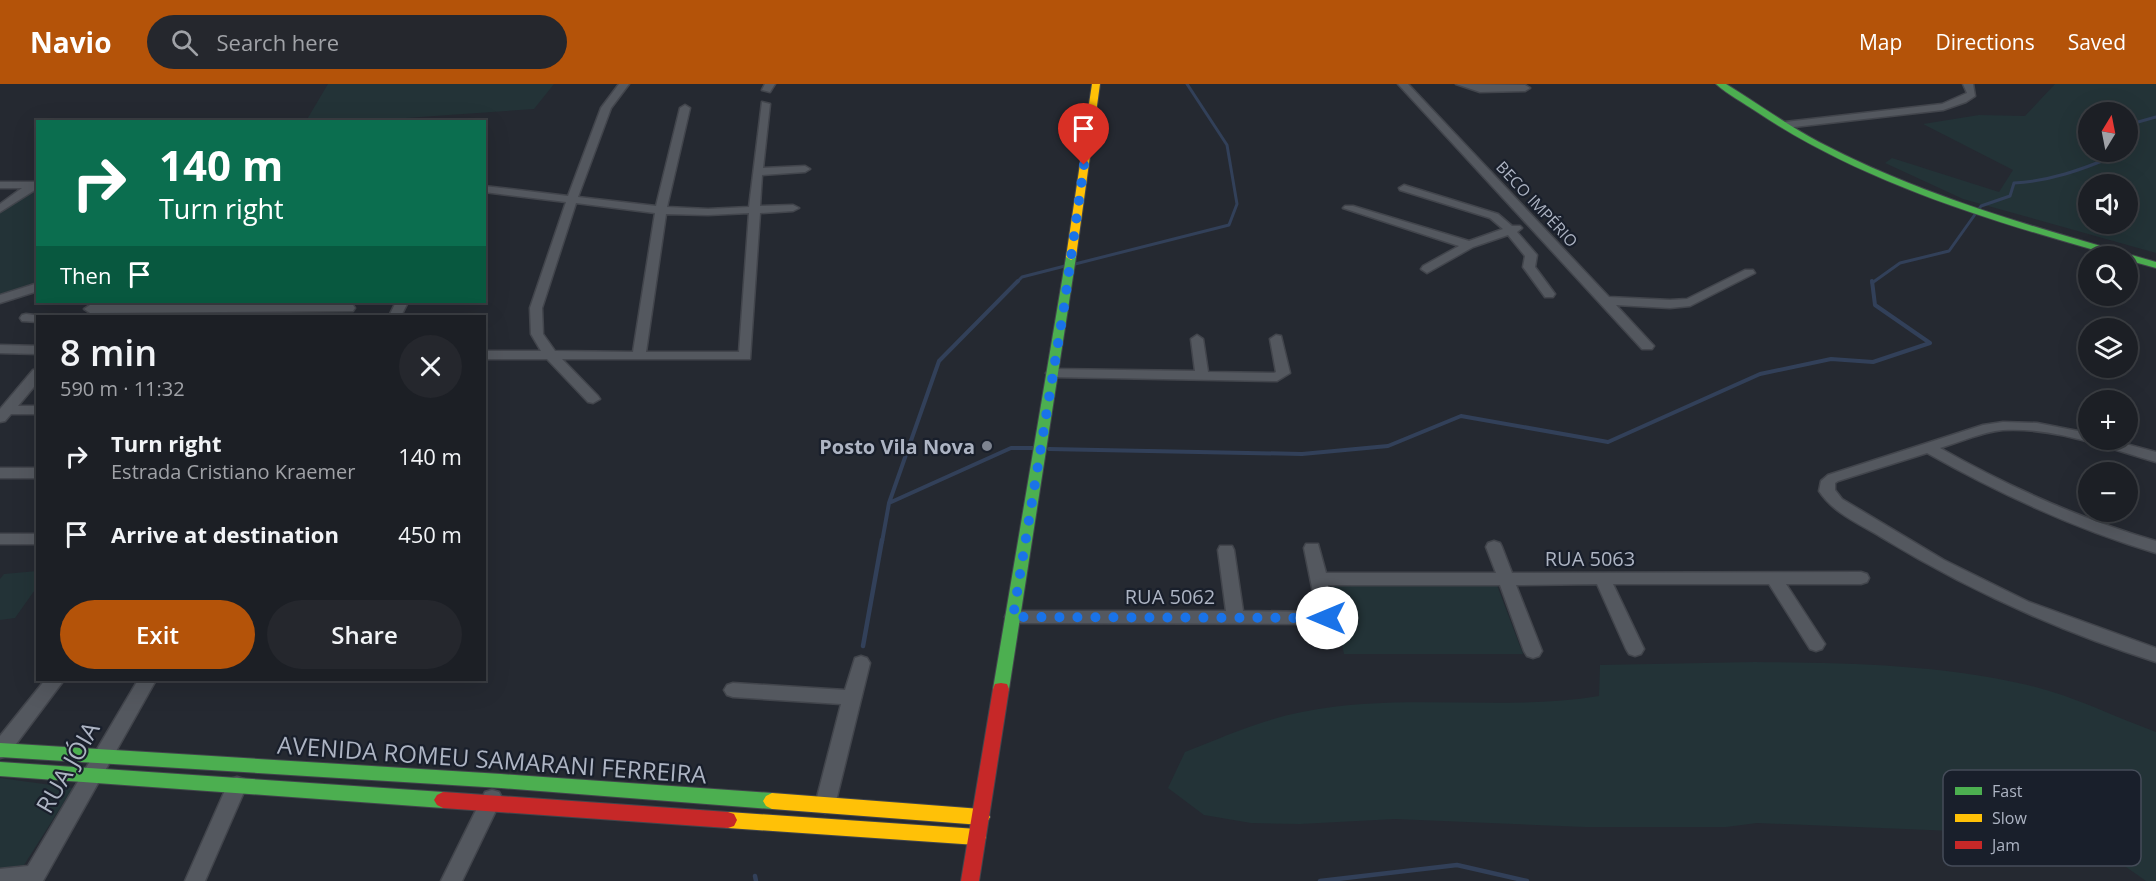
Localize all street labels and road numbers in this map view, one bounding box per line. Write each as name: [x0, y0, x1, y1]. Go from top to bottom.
street label: BECO IMPÉRIO: [1491, 156, 1583, 252]
street label: RUA 5063: [1545, 545, 1635, 572]
street label: RUA 5062: [1125, 583, 1215, 610]
street label: RUA JÓIA: [28, 714, 107, 819]
street label: AVENIDA ROMEU SAMARANI FERREIRA: [276, 728, 708, 791]

